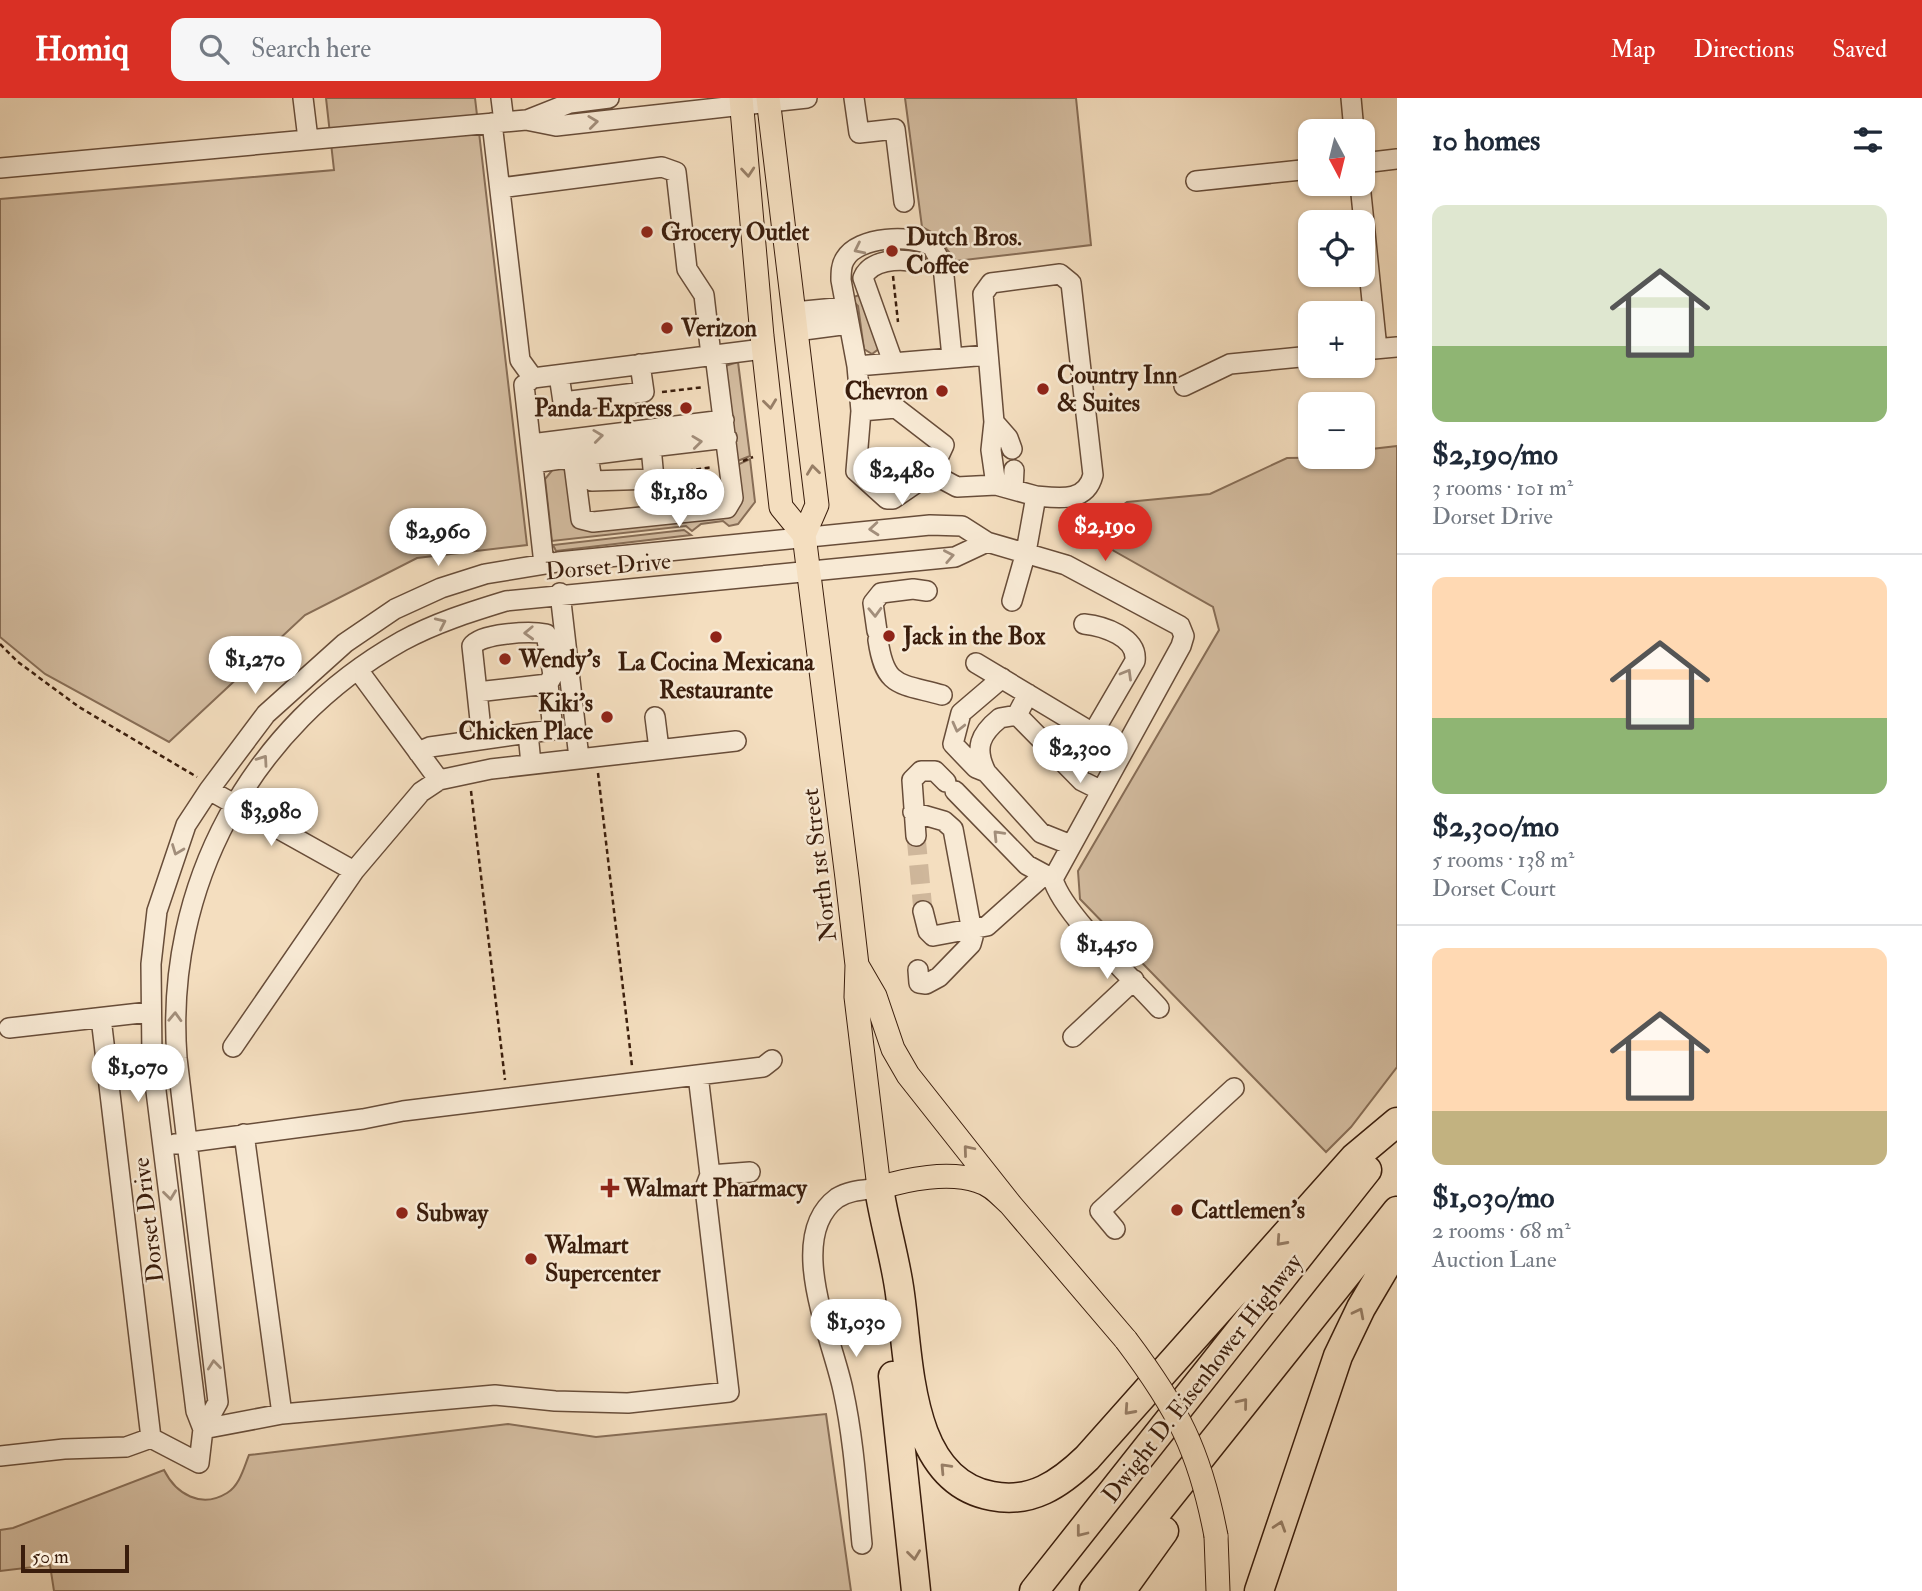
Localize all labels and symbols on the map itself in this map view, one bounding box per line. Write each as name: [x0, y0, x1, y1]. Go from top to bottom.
one-way arrow: [587, 114, 599, 129]
north arrow: [1298, 119, 1376, 196]
one-way arrow: [740, 167, 755, 178]
place label: Grocery Outlet: [661, 217, 810, 248]
place label: Dutch Bros. Coffee: [906, 222, 1022, 281]
marker: Grocery Outlet: [639, 224, 655, 240]
one-way arrow: [854, 240, 867, 254]
marker: Dutch Bros. Coffee: [884, 243, 900, 259]
place label: Verizon: [680, 313, 758, 344]
marker: Verizon: [659, 320, 675, 336]
place label: Country Inn & Suites: [1057, 360, 1178, 419]
place label: Chevron: [845, 376, 929, 407]
marker: Country Inn & Suites: [1035, 381, 1051, 397]
marker: Chevron: [934, 383, 950, 399]
place label: Panda Express: [534, 393, 672, 424]
one-way arrow: [762, 398, 777, 410]
marker: Panda Express: [678, 400, 694, 416]
one-way arrow: [592, 428, 604, 443]
one-way arrow: [691, 434, 703, 449]
pin: $2,480: [845, 448, 959, 507]
one-way arrow: [805, 464, 820, 476]
pin: $1,180: [622, 470, 736, 529]
pin: $2,190: [1048, 504, 1162, 563]
pin: $2,960: [381, 508, 495, 568]
one-way arrow: [869, 521, 880, 536]
street label: Dorset Drive: [544, 546, 672, 587]
one-way arrow: [943, 550, 955, 565]
one-way arrow: [867, 607, 883, 618]
one-way arrow: [434, 617, 447, 631]
place label: Jack in the Box: [902, 621, 1046, 652]
one-way arrow: [523, 626, 534, 641]
marker: Jack in the Box: [881, 628, 897, 644]
marker: La Cocina Mexicana Restaurante: [708, 629, 724, 645]
pin: $1,270: [198, 636, 312, 696]
place label: Wendy's: [518, 644, 600, 675]
place label: La Cocina Mexicana Restaurante: [618, 647, 815, 706]
marker: Wendy's: [497, 651, 513, 667]
one-way arrow: [1119, 668, 1132, 681]
place label: Kiki's Chicken Place: [459, 688, 593, 747]
marker: Kiki's Chicken Place: [599, 709, 615, 725]
one-way arrow: [952, 721, 966, 733]
pin: $2,300: [1023, 726, 1137, 785]
one-way arrow: [255, 755, 267, 768]
street label: North 1st Street: [795, 786, 844, 943]
pin: $3,980: [214, 788, 328, 848]
one-way arrow: [994, 830, 1007, 843]
one-way arrow: [171, 843, 185, 855]
pin: $1,450: [1050, 922, 1164, 981]
one-way arrow: [168, 1012, 183, 1023]
pin: $1,070: [81, 1044, 195, 1104]
one-way arrow: [964, 1145, 976, 1158]
street label: Dorset Drive: [125, 1155, 172, 1284]
place label: Walmart Pharmacy: [623, 1173, 808, 1204]
marker: Walmart Pharmacy: [602, 1180, 618, 1196]
one-way arrow: [162, 1189, 177, 1201]
place label: Cattlemen's: [1191, 1195, 1305, 1226]
place label: Subway: [416, 1198, 490, 1229]
marker: Cattlemen's: [1169, 1202, 1185, 1218]
marker: Subway: [394, 1205, 410, 1221]
place label: Walmart Supercenter: [544, 1230, 661, 1289]
one-way arrow: [1277, 1233, 1289, 1246]
street label: Dwight D. Eisenhower Highway: [1095, 1247, 1310, 1509]
marker: Walmart Supercenter: [523, 1251, 539, 1267]
pin: $1,030: [799, 1300, 913, 1359]
one-way arrow: [1351, 1308, 1365, 1320]
one-way arrow: [206, 1359, 221, 1371]
one-way arrow: [1234, 1399, 1247, 1411]
one-way arrow: [1125, 1402, 1138, 1415]
one-way arrow: [940, 1463, 953, 1476]
one-way arrow: [1272, 1521, 1286, 1533]
one-way arrow: [1076, 1524, 1089, 1536]
scale bar: [21, 1542, 130, 1574]
one-way arrow: [906, 1550, 921, 1561]

